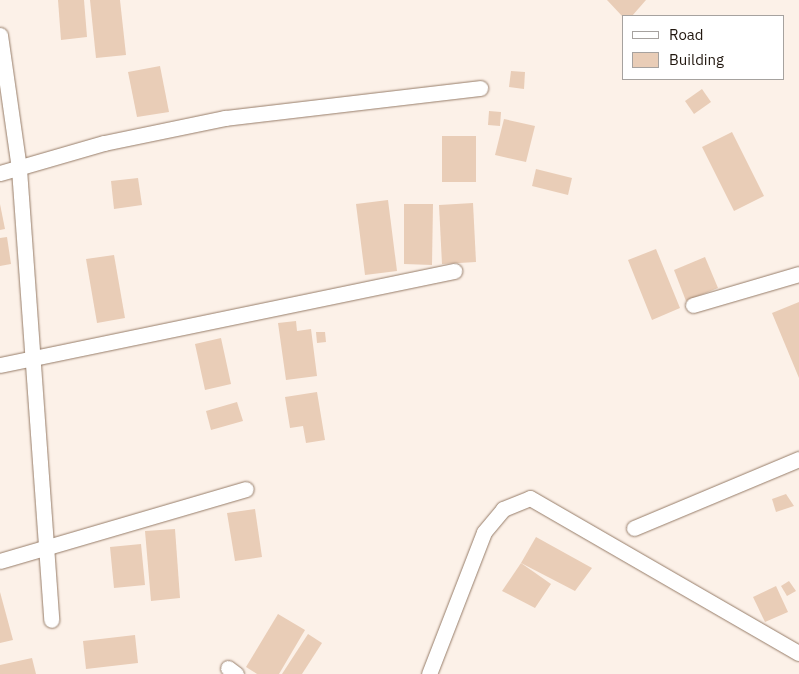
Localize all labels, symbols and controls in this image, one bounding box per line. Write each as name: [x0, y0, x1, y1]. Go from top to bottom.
legend: [622, 15, 784, 80]
text: Road: [669, 25, 704, 44]
text: Building: [669, 50, 724, 69]

